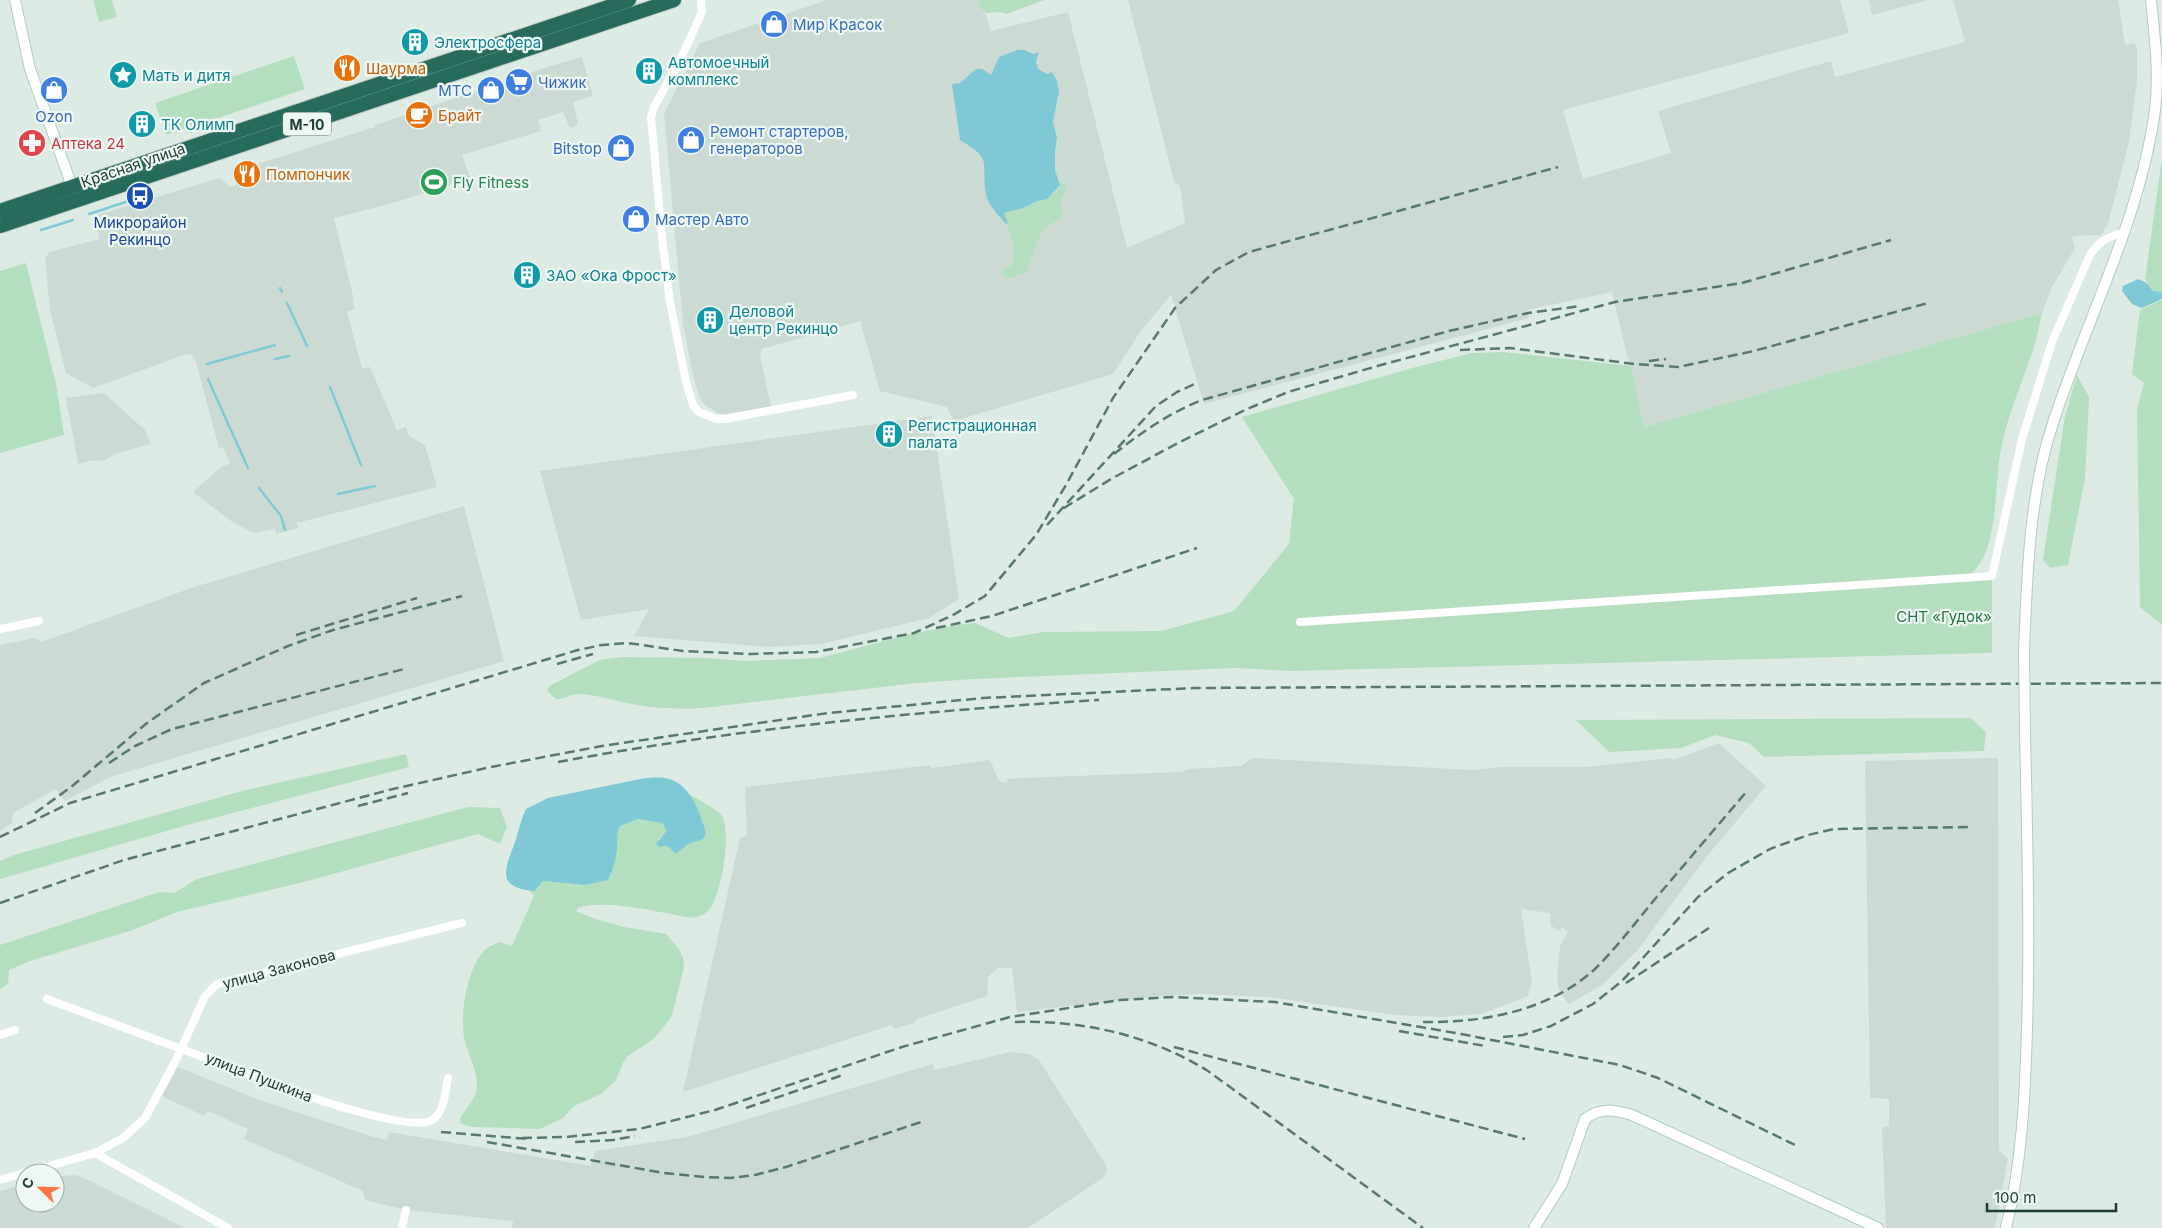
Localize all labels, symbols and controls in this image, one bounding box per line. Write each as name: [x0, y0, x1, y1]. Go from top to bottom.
shop icon: Мир Красок: [759, 9, 789, 39]
place label: Мир Красок: [793, 15, 882, 34]
building icon: Электросфера: [400, 27, 430, 57]
place label: Электросфера: [434, 33, 541, 52]
restaurant icon: Шаурма: [332, 53, 362, 83]
place label: Автомоечный комплекс: [668, 53, 769, 89]
building icon: Автомоечный комплекс: [634, 56, 664, 86]
place label: Шаурма: [366, 59, 426, 78]
place icon: Мать и дитя: [108, 60, 138, 90]
place label: Мать и дитя: [142, 66, 230, 85]
supermarket icon: Чижик: [504, 67, 534, 97]
place label: Чижик: [538, 73, 587, 92]
shop icon: Ozon: [39, 75, 69, 105]
shop icon: МТС: [476, 75, 506, 105]
place label: МТС: [438, 81, 472, 100]
cafe icon: Брайт: [404, 100, 434, 130]
place label: Брайт: [438, 106, 481, 125]
place label: Ozon: [35, 107, 73, 126]
building icon: ТК Олимп: [127, 109, 157, 139]
road number: М-10: [283, 112, 331, 136]
place label: ТК Олимп: [161, 115, 234, 134]
place label: Ремонт стартеров, генераторов: [710, 122, 849, 158]
shop icon: Ремонт стартеров, генераторов: [676, 125, 706, 155]
pharmacy icon: Аптека 24: [17, 128, 47, 158]
shop icon: Bitstop: [606, 133, 636, 163]
place label: Аптека 24: [51, 134, 125, 153]
street label: Красная улица: [78, 138, 188, 192]
place label: Bitstop: [553, 139, 602, 158]
restaurant icon: Помпончик: [232, 159, 262, 189]
place label: Помпончик: [266, 165, 350, 184]
sports icon: Fly Fitness: [419, 167, 449, 197]
place label: Fly Fitness: [453, 173, 529, 192]
bus stop icon: Микрорайон Рекинцо: [125, 181, 155, 211]
shop icon: Мастер Авто: [621, 204, 651, 234]
place label: Мастер Авто: [655, 210, 749, 229]
place label: Микрорайон Рекинцо: [93, 213, 187, 249]
building icon: ЗАО «Ока Фрост»: [512, 260, 542, 290]
place label: ЗАО «Ока Фрост»: [546, 266, 677, 285]
place label: Деловой центр Рекинцо: [729, 302, 838, 338]
building icon: Деловой центр Рекинцо: [695, 305, 725, 335]
place label: Регистрационная палата: [908, 416, 1037, 452]
building icon: Регистрационная палата: [874, 419, 904, 449]
park label: СНТ «Гудок»: [1896, 607, 1992, 626]
street label: улица Законова: [220, 945, 338, 993]
street label: улица Пушкина: [203, 1048, 315, 1106]
north arrow: [15, 1163, 65, 1213]
text: С: [18, 1175, 37, 1191]
scale bar: [1987, 1180, 2116, 1212]
text: 100 m: [1994, 1188, 2036, 1207]

